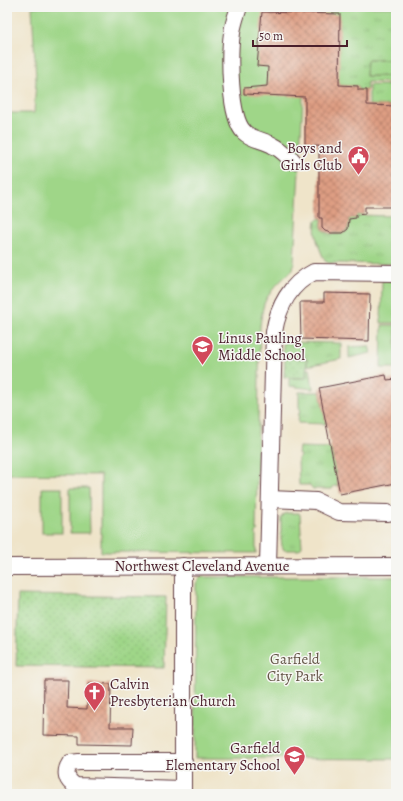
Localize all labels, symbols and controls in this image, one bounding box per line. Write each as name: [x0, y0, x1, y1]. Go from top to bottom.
scale bar: [253, 22, 347, 48]
text: 50 m: [259, 28, 283, 44]
place label: Boys and Girls Club: [281, 138, 343, 175]
public building icon: Boys and Girls Club: [345, 144, 371, 177]
place label: Linus Pauling Middle School: [218, 328, 305, 365]
school or university icon: Linus Pauling Middle School: [189, 334, 215, 367]
street label: Northwest Cleveland Avenue: [115, 556, 290, 576]
park label: Garfield City Park: [267, 649, 324, 686]
place label: Calvin Presbyterian Church: [110, 674, 236, 711]
church icon: Calvin Presbyterian Church: [81, 680, 107, 713]
place label: Garfield Elementary School: [165, 738, 281, 775]
school or university icon: Garfield Elementary School: [282, 744, 308, 777]

